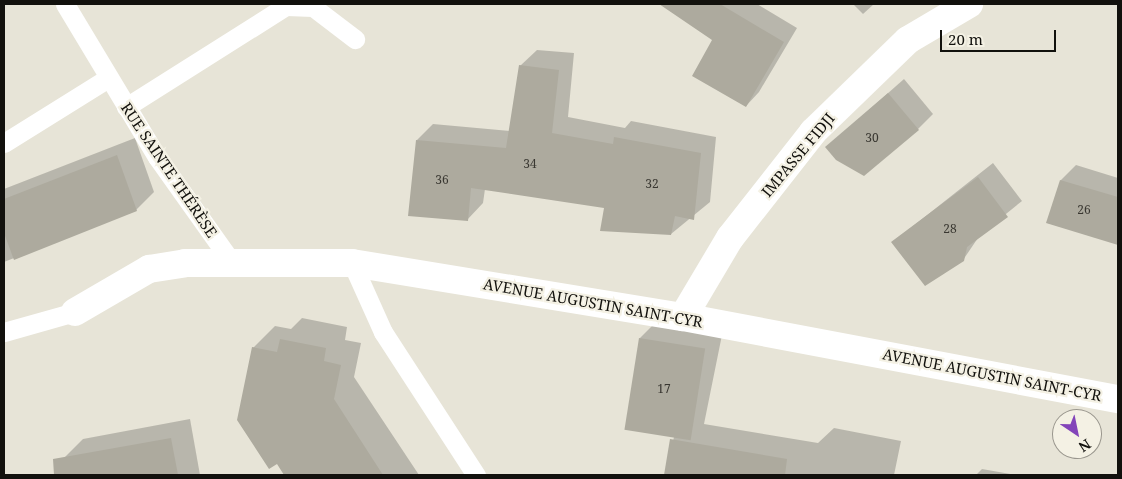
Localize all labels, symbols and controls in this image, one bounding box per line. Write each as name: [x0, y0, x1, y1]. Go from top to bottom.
scale bar: [942, 20, 1058, 52]
text: 20 m: [948, 29, 983, 49]
street label: RUE SAINTE THÉRÈSE: [117, 99, 221, 241]
street label: IMPASSE FIDJI: [758, 109, 838, 201]
house number: 30: [865, 131, 879, 145]
house number: 34: [523, 157, 537, 171]
house number: 36: [435, 173, 449, 187]
house number: 32: [645, 177, 659, 191]
house number: 26: [1077, 203, 1091, 217]
house number: 28: [943, 222, 957, 236]
street label: AVENUE AUGUSTIN SAINT-CYR: [482, 275, 704, 331]
street label: AVENUE AUGUSTIN SAINT-CYR: [881, 345, 1103, 405]
house number: 17: [657, 382, 671, 396]
north arrow: [1052, 409, 1102, 459]
text: N: [1075, 435, 1095, 457]

